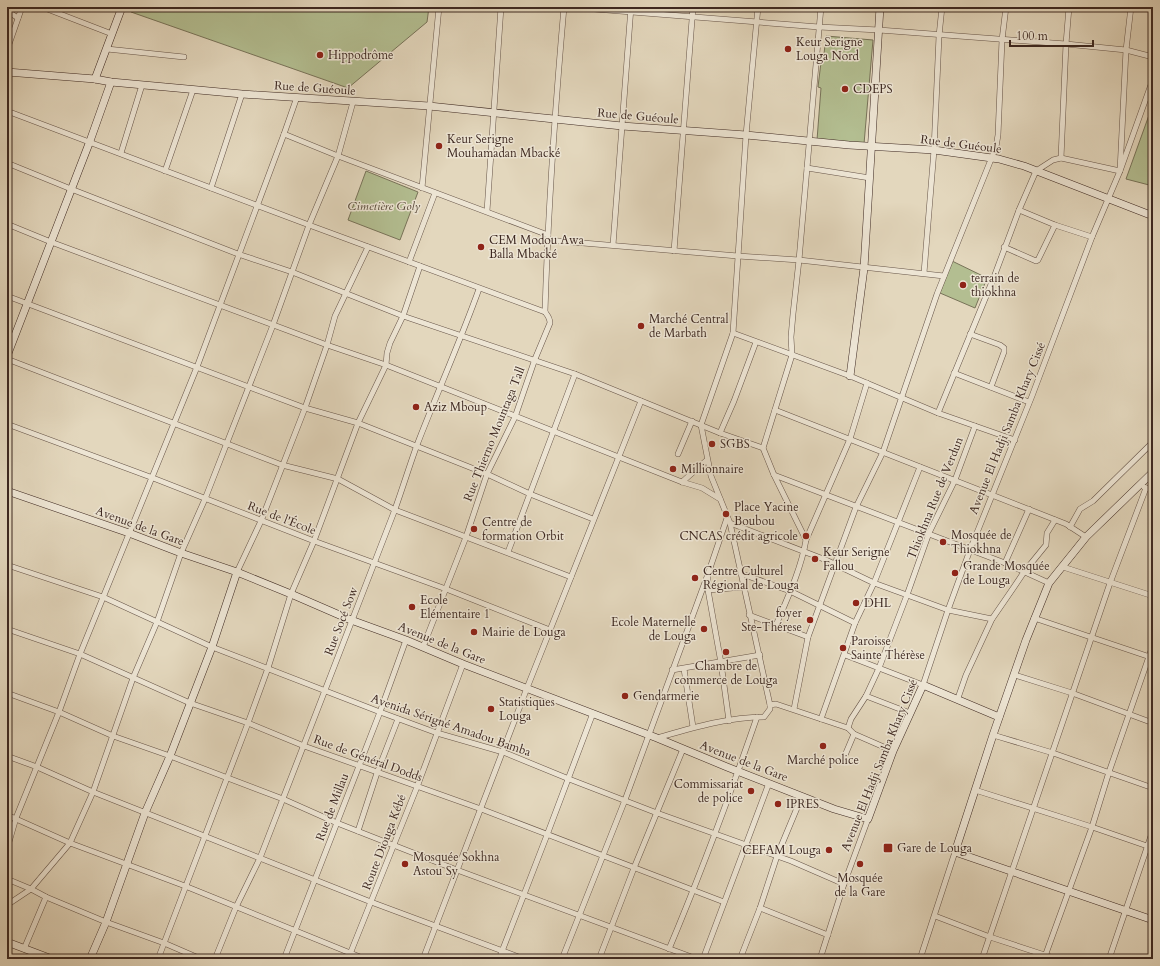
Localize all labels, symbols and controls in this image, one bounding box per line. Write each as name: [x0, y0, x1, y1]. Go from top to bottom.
scale bar: [1010, 22, 1093, 48]
text: 100 m: [1016, 28, 1049, 44]
place label: Keur Serigne Louga Nord: [796, 34, 863, 64]
marker: Keur Serigne Louga Nord: [783, 44, 793, 54]
place label: Hippodrôme: [328, 47, 394, 63]
marker: Hippodrôme: [315, 50, 325, 60]
street label: Rue de Guéoule: [274, 77, 356, 99]
place label: CDEPS: [853, 81, 892, 97]
marker: CDEPS: [840, 84, 850, 94]
street label: Rue de Guéoule: [597, 104, 679, 128]
place label: Keur Serigne Mouhamadan Mbacké: [447, 131, 560, 161]
street label: Rue de Guéoule: [919, 131, 1003, 157]
marker: Keur Serigne Mouhamadan Mbacké: [434, 141, 444, 151]
park label: Cimetière Goly: [348, 198, 421, 214]
place label: CEM Modou Awa Balla Mbacké: [489, 232, 585, 262]
marker: CEM Modou Awa Balla Mbacké: [476, 242, 486, 252]
place label: terrain de thiokhna: [971, 270, 1019, 300]
marker: terrain de thiokhna: [958, 280, 968, 290]
place label: Marché Central de Marbath: [649, 311, 728, 341]
marker: Marché Central de Marbath: [636, 321, 646, 331]
street label: Avenue El Hadji Samba Khary Cissé: [965, 340, 1049, 516]
street label: Rue Thierno Mountaga Tall: [460, 364, 528, 504]
place label: Aziz Mboup: [424, 399, 487, 415]
marker: Aziz Mboup: [411, 402, 421, 412]
street label: Thiokhna Rue de Verdun: [903, 434, 967, 562]
place label: SGBS: [720, 436, 750, 452]
marker: SGBS: [707, 439, 717, 449]
place label: Millionnaire: [681, 461, 744, 477]
marker: Millionnaire: [668, 464, 678, 474]
street label: Rue de l'École: [245, 497, 319, 538]
place label: Place Yacine Boubou: [734, 499, 799, 529]
street label: Avenue de la Gare: [93, 503, 187, 549]
marker: Place Yacine Boubou: [721, 509, 731, 519]
place label: Centre de formation Orbit: [482, 514, 564, 544]
marker: Centre de formation Orbit: [469, 524, 479, 534]
place label: Mosquée de Thiokhna: [951, 527, 1012, 557]
place label: CNCAS crédit agricole: [679, 528, 798, 544]
marker: CNCAS crédit agricole: [801, 531, 811, 541]
marker: Mosquée de Thiokhna: [938, 537, 948, 547]
place label: Keur Serigne Fallou: [823, 544, 890, 574]
marker: Keur Serigne Fallou: [810, 554, 820, 564]
place label: Grande Mosquée de Louga: [963, 558, 1050, 588]
place label: Centre Culturel Régional de Louga: [703, 563, 800, 593]
marker: Grande Mosquée de Louga: [950, 568, 960, 578]
marker: Centre Culturel Régional de Louga: [690, 573, 700, 583]
street label: Rue Socé Sow: [321, 584, 362, 658]
place label: Ecole Elémentaire 1: [420, 592, 490, 622]
place label: DHL: [864, 595, 892, 611]
marker: DHL: [851, 598, 861, 608]
marker: Ecole Elémentaire 1: [407, 602, 417, 612]
place label: foyer Ste-Thérese: [741, 605, 803, 635]
place label: Ecole Maternelle de Louga: [611, 614, 697, 644]
marker: foyer Ste-Thérese: [805, 615, 815, 625]
street label: Avenue de la Gare: [396, 618, 488, 668]
place label: Mairie de Louga: [482, 624, 566, 640]
marker: Ecole Maternelle de Louga: [699, 624, 709, 634]
marker: Mairie de Louga: [469, 627, 479, 637]
place label: Paroisse Sainte Thérèse: [851, 633, 925, 663]
marker: Paroisse Sainte Thérèse: [838, 643, 848, 653]
marker: Chambre de commerce de Louga: [721, 647, 731, 657]
place label: Chambre de commerce de Louga: [674, 658, 779, 688]
street label: Avenue El Hadji Samba Khary Cissé: [837, 677, 921, 853]
place label: Gendarmerie: [633, 688, 700, 704]
street label: Avenida Sérigné Amadou Bamba: [369, 690, 534, 760]
marker: Gendarmerie: [620, 691, 630, 701]
place label: Statistiques Louga: [499, 694, 555, 724]
marker: Statistiques Louga: [486, 704, 496, 714]
street label: Rue de Général Dodds: [311, 731, 425, 785]
street label: Avenue de la Gare: [698, 737, 790, 785]
marker: Marché police: [818, 741, 828, 751]
place label: Marché police: [787, 752, 859, 768]
street label: Rue de Millau: [312, 771, 352, 843]
place label: Commissariat de police: [674, 776, 743, 806]
marker: Commissariat de police: [746, 786, 756, 796]
street label: Route Diouga Kébé: [358, 792, 410, 892]
place label: IPRES: [786, 796, 819, 812]
marker: IPRES: [773, 799, 783, 809]
place label: Gare de Louga: [897, 840, 973, 856]
place label: CEFAM Louga: [742, 842, 822, 858]
marker: Gare de Louga: [882, 842, 894, 854]
marker: CEFAM Louga: [824, 845, 834, 855]
place label: Mosquée Sokhna Astou Sy: [413, 849, 500, 879]
marker: Mosquée Sokhna Astou Sy: [400, 859, 410, 869]
marker: Mosquée de la Gare: [855, 859, 865, 869]
place label: Mosquée de la Gare: [834, 870, 886, 900]

